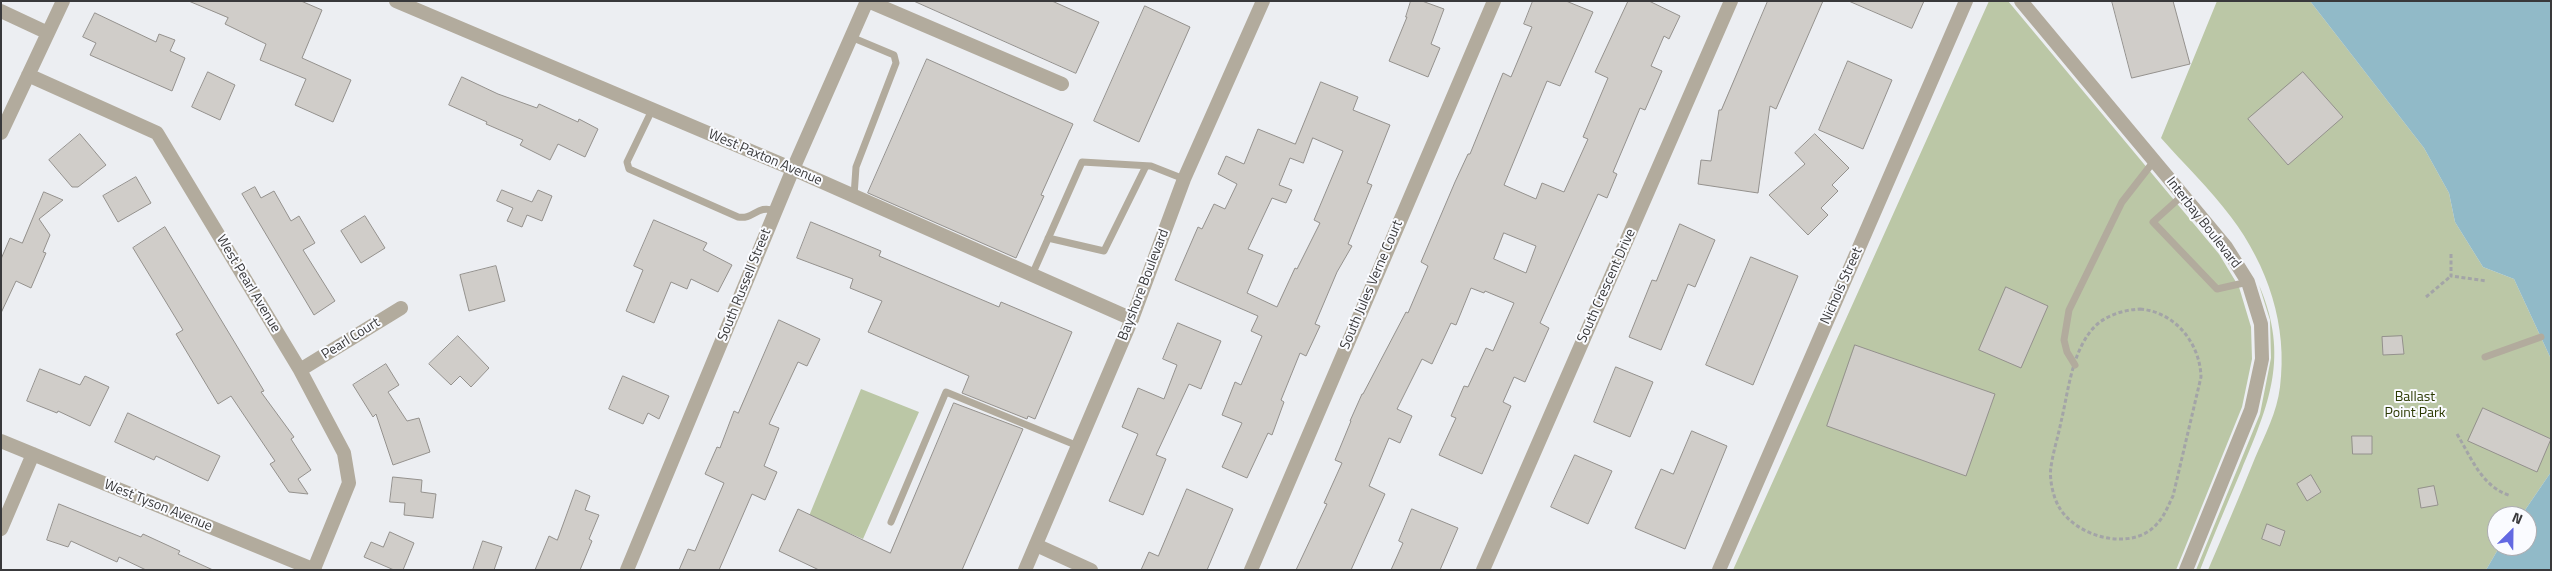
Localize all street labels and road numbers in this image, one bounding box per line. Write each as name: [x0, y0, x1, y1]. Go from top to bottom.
street label: West Paxton Avenue: [706, 126, 824, 190]
street label: Interbay Boulevard: [2162, 174, 2244, 272]
street label: South Jules Verne Court: [1337, 218, 1407, 352]
street label: South Russell Street: [715, 226, 775, 344]
street label: South Crescent Drive: [1574, 226, 1640, 346]
street label: Bayshore Boulevard: [1115, 227, 1173, 343]
street label: West Pearl Avenue: [212, 232, 284, 336]
street label: Nichols Street: [1818, 245, 1866, 327]
street label: Pearl Court: [319, 315, 383, 363]
street label: West Tyson Avenue: [102, 477, 214, 535]

